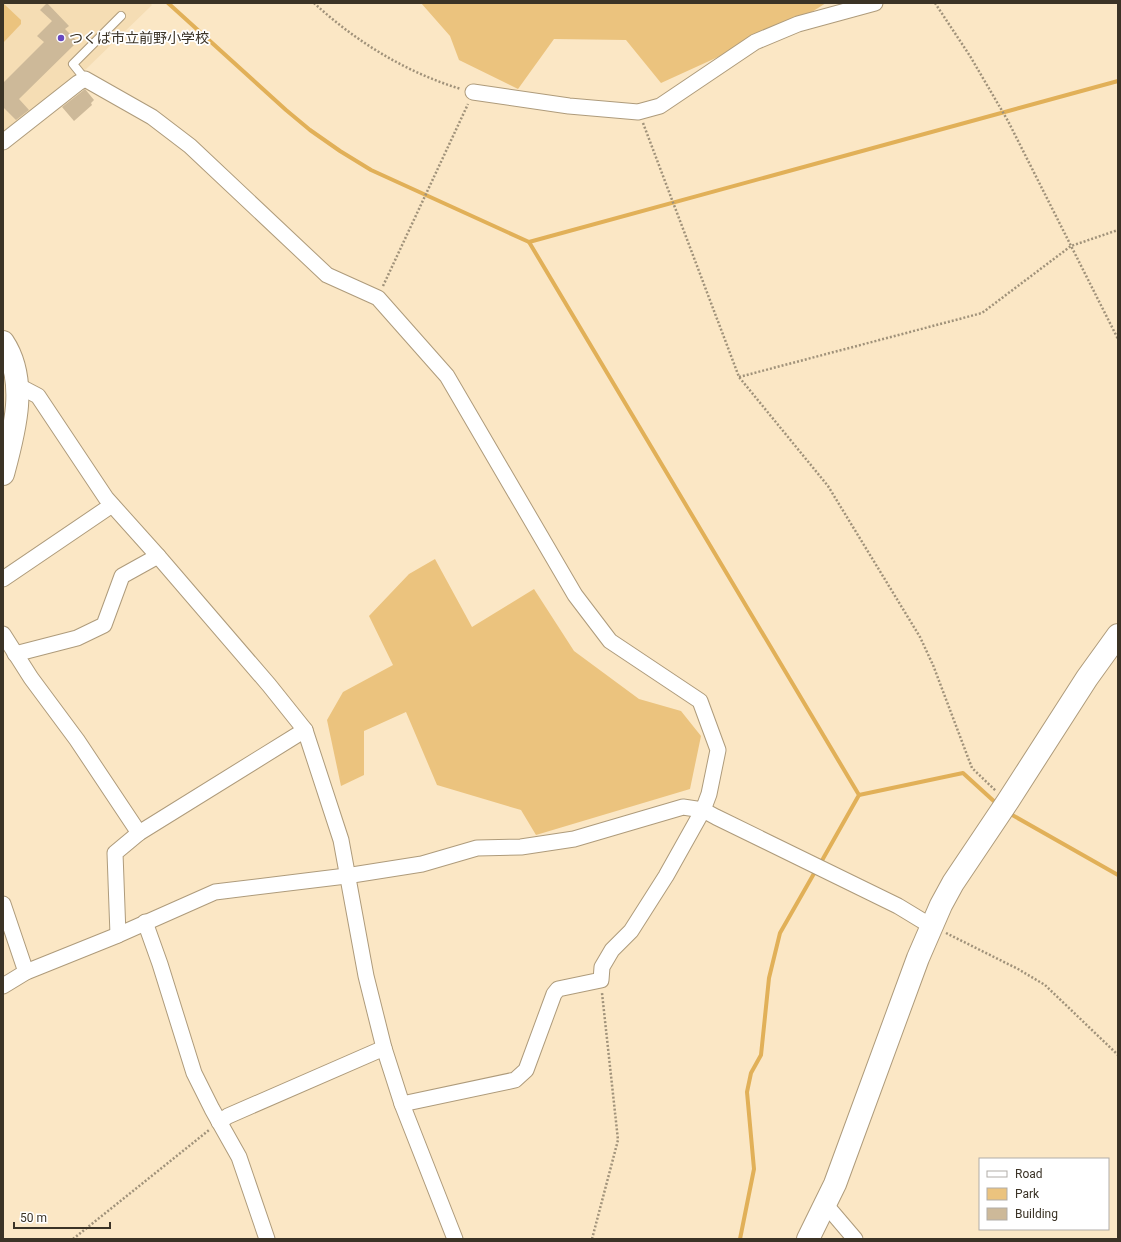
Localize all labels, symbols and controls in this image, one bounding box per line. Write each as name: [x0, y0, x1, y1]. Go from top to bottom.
place label: つくば市立前野小学校: [69, 30, 209, 46]
marker: つくば市立前野小学校: [56, 33, 66, 43]
legend: [979, 1158, 1109, 1230]
text: Road: [1015, 1167, 1043, 1181]
text: Park: [1015, 1187, 1040, 1201]
scale bar: [14, 1204, 110, 1230]
text: Building: [1015, 1207, 1058, 1221]
text: 50 m: [20, 1211, 47, 1225]

